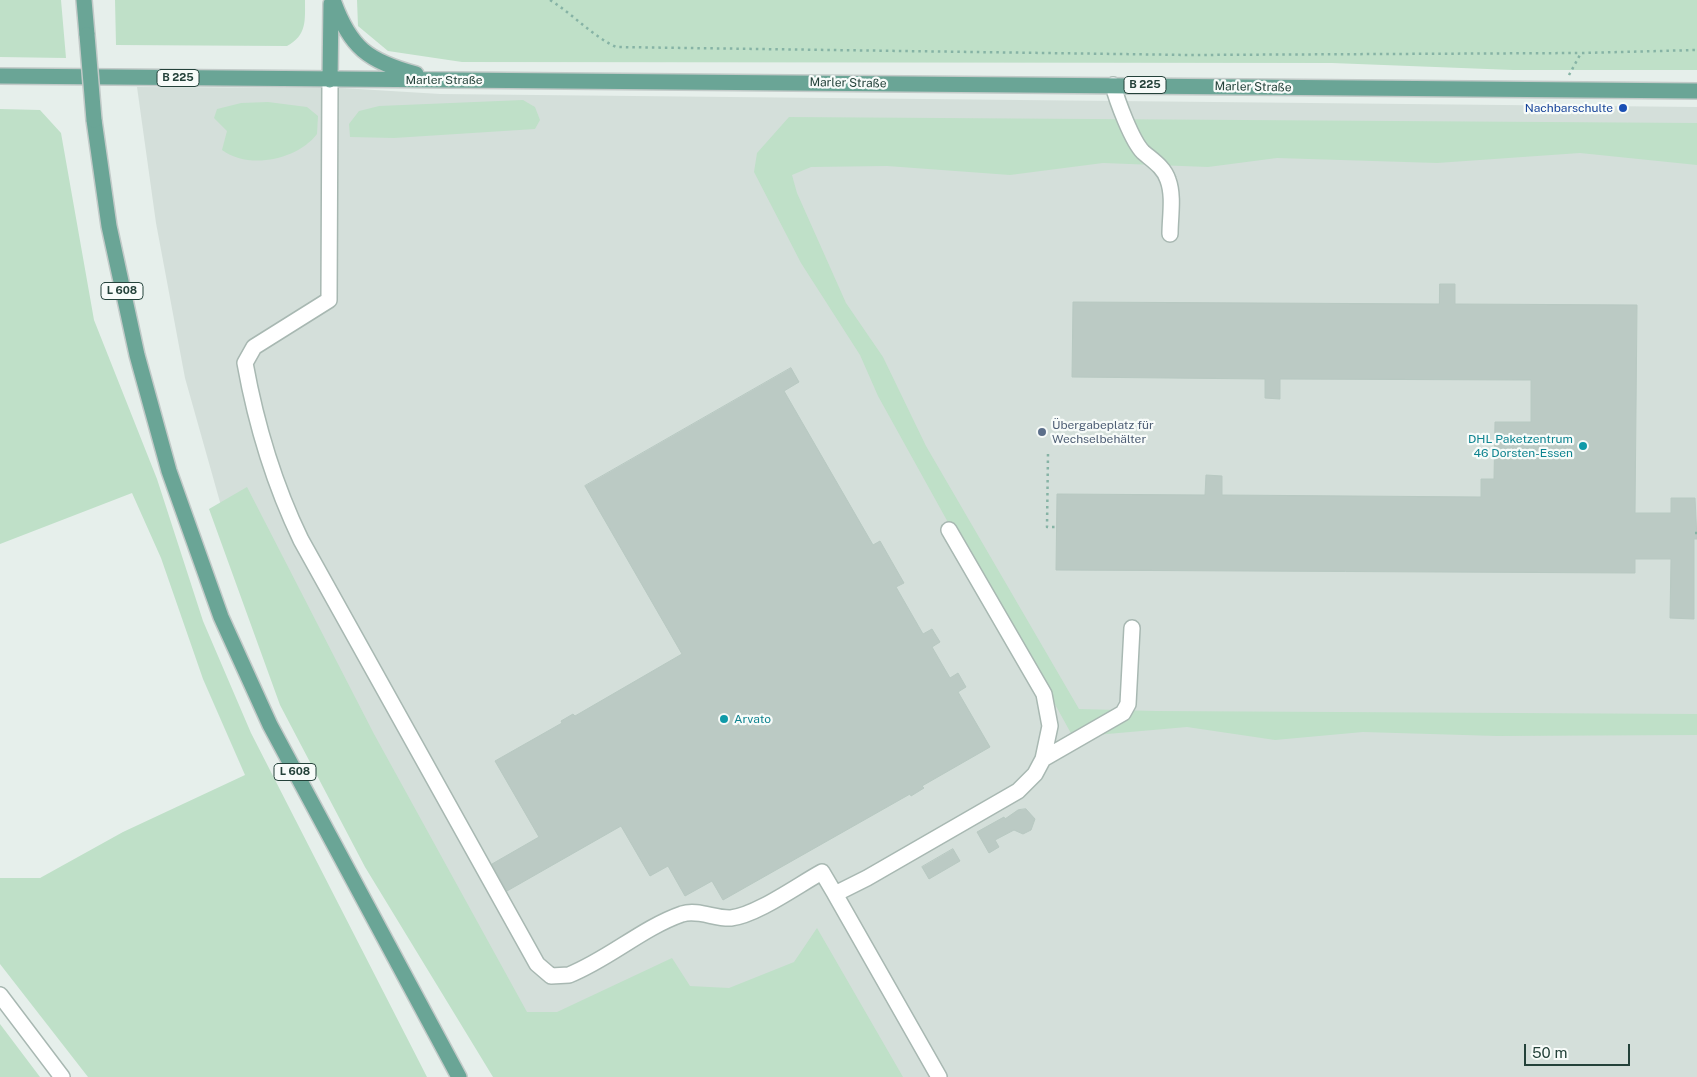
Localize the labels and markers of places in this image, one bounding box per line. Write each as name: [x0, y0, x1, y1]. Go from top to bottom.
place label: Nachbarschulte: [1525, 101, 1613, 115]
marker: Nachbarschulte: [1617, 102, 1629, 114]
place label: Übergabeplatz für Wechselbehälter: [1052, 418, 1154, 446]
marker: Übergabeplatz für Wechselbehälter: [1036, 426, 1048, 438]
place label: DHL Paketzentrum 46 Dorsten-Essen: [1468, 432, 1573, 460]
marker: DHL Paketzentrum 46 Dorsten-Essen: [1577, 440, 1589, 452]
place label: Arvato: [734, 712, 771, 726]
marker: Arvato: [718, 713, 730, 725]

